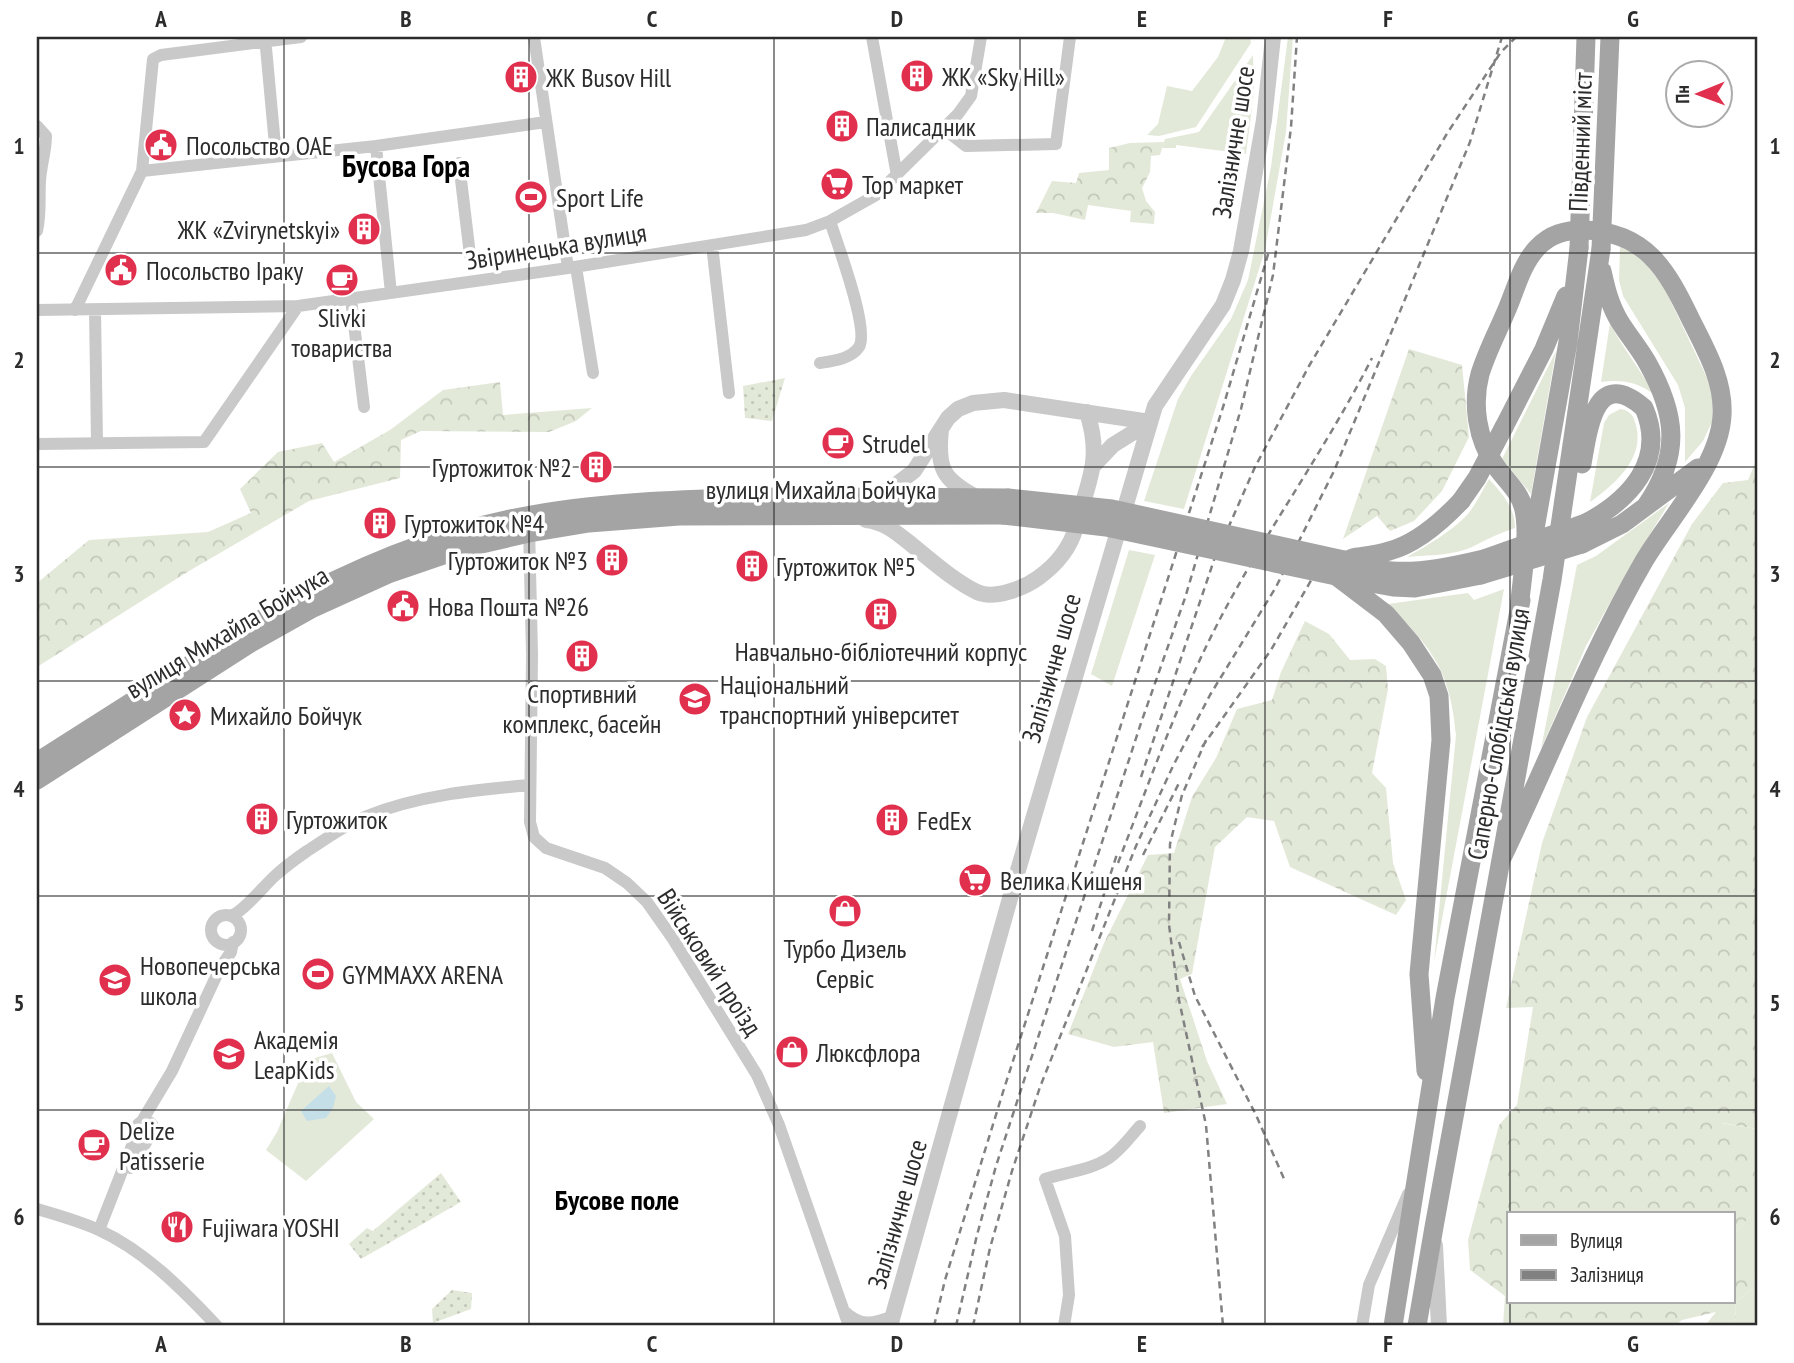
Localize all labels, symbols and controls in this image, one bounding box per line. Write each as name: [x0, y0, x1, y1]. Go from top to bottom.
text: A: [154, 4, 167, 33]
text: B: [400, 4, 412, 33]
text: C: [647, 4, 658, 33]
text: D: [891, 4, 903, 33]
text: E: [1137, 4, 1147, 33]
text: F: [1383, 4, 1393, 33]
text: G: [1627, 4, 1639, 33]
building icon: ЖК «Sky Hill»: [898, 57, 936, 95]
building icon: ЖК Busov Hill: [502, 58, 540, 96]
place label: ЖК «Sky Hill»: [941, 60, 1065, 93]
north arrow: [1664, 60, 1734, 130]
place label: ЖК Busov Hill: [545, 61, 671, 94]
street label: Залізничне шосе: [1205, 63, 1261, 221]
street label: Південний міст: [1561, 71, 1599, 212]
text: Пн: [1670, 85, 1694, 104]
building icon: Палисадник: [823, 107, 861, 145]
place label: Палисадник: [866, 110, 976, 143]
public building icon: Посольство ОАЕ: [142, 126, 180, 164]
place label: Посольство ОАЕ: [186, 129, 333, 162]
text: 1: [14, 131, 25, 160]
text: 1: [1770, 131, 1781, 160]
district label: Бусова Гора: [342, 146, 470, 185]
supermarket icon: Top маркет: [818, 165, 856, 203]
place label: Top маркет: [862, 168, 964, 201]
sports icon: Sport Life: [512, 178, 550, 216]
place label: Sport Life: [556, 181, 644, 214]
building icon: ЖК «Zvirynetskyi»: [345, 210, 383, 248]
place label: ЖК «Zvirynetskyi»: [176, 213, 340, 246]
street label: Звіринецька вулиця: [463, 215, 649, 277]
public building icon: Посольство Іраку: [102, 251, 140, 289]
place label: Посольство Іраку: [146, 254, 303, 287]
cafe icon: Slivki товариства: [323, 261, 361, 299]
place label: Slivki товариства: [291, 301, 393, 364]
text: 2: [14, 345, 25, 374]
text: 2: [1770, 345, 1781, 374]
cafe icon: Strudel: [819, 424, 857, 462]
place label: Strudel: [862, 427, 927, 460]
building icon: Гуртожиток №2: [577, 448, 615, 486]
place label: Гуртожиток №2: [432, 451, 572, 484]
street label: вулиця Михайла Бойчука: [706, 473, 936, 506]
building icon: Гуртожиток №4: [361, 504, 399, 542]
place label: Гуртожиток №4: [404, 507, 544, 540]
building icon: Гуртожиток №3: [593, 541, 631, 579]
place label: Гуртожиток №3: [448, 544, 588, 577]
building icon: Гуртожиток №5: [733, 547, 771, 585]
place label: Гуртожиток №5: [776, 550, 916, 583]
street label: вулиця Михайла Бойчука: [120, 558, 334, 706]
text: 3: [14, 559, 25, 588]
text: 3: [1770, 559, 1781, 588]
public building icon: Нова Пошта №26: [384, 587, 422, 625]
place label: Нова Пошта №26: [428, 590, 589, 623]
street label: Залізничне шосе: [1014, 590, 1088, 746]
building icon: Навчально-бібліотечний корпус: [862, 595, 900, 633]
street label: Саперно-Слобідська вулиця: [1460, 605, 1536, 863]
place label: Навчально-бібліотечний корпус: [735, 635, 1027, 668]
building icon: Спортивний комплекс, басейн: [563, 637, 601, 675]
place label: Національний транспортний університет: [720, 668, 959, 731]
place label: Спортивний комплекс, басейн: [503, 677, 661, 740]
school or university icon: Національний транспортний університет: [676, 680, 714, 718]
place icon: Михайло Бойчук: [166, 696, 204, 734]
place label: Михайло Бойчук: [210, 699, 362, 732]
text: 4: [14, 774, 25, 803]
text: 4: [1770, 774, 1781, 803]
building icon: Гуртожиток: [243, 800, 281, 838]
building icon: FedEx: [873, 801, 911, 839]
place label: Гуртожиток: [286, 803, 388, 836]
place label: FedEx: [917, 804, 972, 837]
supermarket icon: Велика Кишеня: [956, 861, 994, 899]
place label: Велика Кишеня: [1000, 864, 1142, 897]
street label: Військовий проїзд: [650, 882, 770, 1042]
shop icon: Турбо Дизель Сервіс: [826, 892, 864, 930]
place label: Турбо Дизель Сервіс: [784, 932, 907, 995]
place label: Новопечерська школа: [140, 949, 281, 1012]
sports icon: GYMMAXX ARENA: [299, 955, 337, 993]
place label: GYMMAXX ARENA: [342, 958, 504, 991]
school or university icon: Новопечерська школа: [96, 961, 134, 999]
text: 5: [14, 988, 25, 1017]
text: 5: [1770, 988, 1781, 1017]
place label: Академія LeapKids: [254, 1023, 338, 1086]
shop icon: Люксфлора: [773, 1033, 811, 1071]
school or university icon: Академія LeapKids: [210, 1035, 248, 1073]
place label: Люксфлора: [815, 1036, 921, 1069]
place label: Delize Patisserie: [119, 1114, 205, 1177]
cafe icon: Delize Patisserie: [75, 1126, 113, 1164]
street label: Залізничне шосе: [860, 1136, 934, 1292]
district label: Бусове поле: [555, 1181, 679, 1218]
text: 6: [14, 1202, 25, 1231]
text: 6: [1770, 1202, 1781, 1231]
restaurant icon: Fujiwara YOSHI: [158, 1208, 196, 1246]
place label: Fujiwara YOSHI: [202, 1211, 340, 1244]
legend: [1507, 1212, 1734, 1304]
text: Вулиця: [1570, 1227, 1623, 1254]
text: Залізниця: [1570, 1261, 1644, 1288]
text: A: [154, 1329, 167, 1358]
text: B: [400, 1329, 412, 1358]
text: C: [647, 1329, 658, 1358]
text: D: [891, 1329, 903, 1358]
text: E: [1137, 1329, 1147, 1358]
text: F: [1383, 1329, 1393, 1358]
text: G: [1627, 1329, 1639, 1358]

